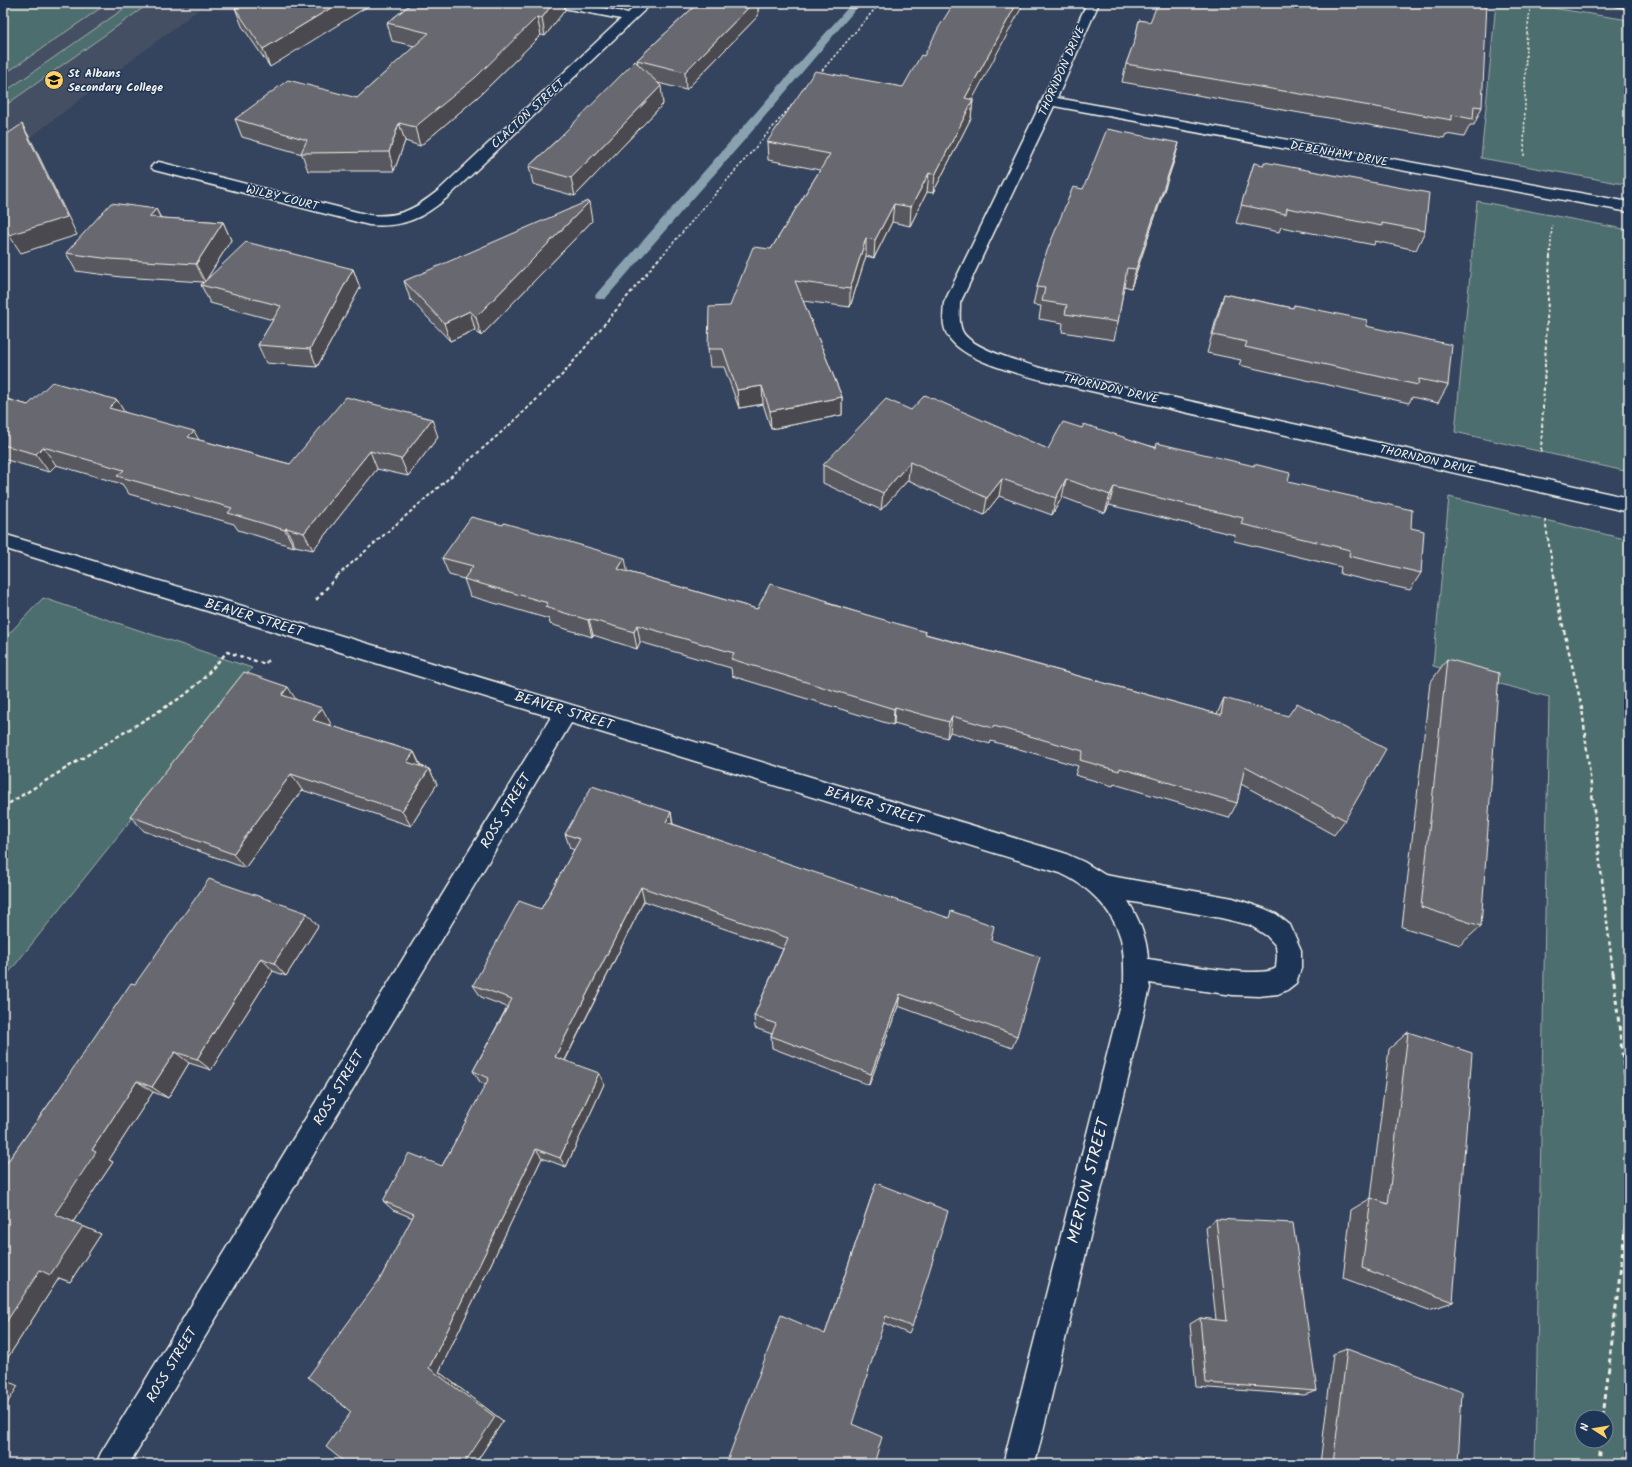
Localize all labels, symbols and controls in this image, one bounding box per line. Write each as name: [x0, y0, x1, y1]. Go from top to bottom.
street label: THORNDON DRIVE: [1034, 22, 1091, 119]
place label: St Albans Secondary College: [68, 64, 163, 97]
school or university icon: St Albans Secondary College: [43, 69, 65, 91]
street label: CLACTON STREET: [487, 74, 570, 153]
street label: DEBENHAM DRIVE: [1289, 136, 1390, 172]
street label: WILBY COURT: [244, 180, 322, 217]
street label: THORNDON DRIVE: [1062, 369, 1161, 409]
street label: THORNDON DRIVE: [1378, 440, 1477, 480]
street label: BEAVER STREET: [202, 593, 307, 644]
street label: BEAVER STREET: [512, 686, 617, 737]
street label: ROSS STREET: [475, 768, 538, 853]
street label: BEAVER STREET: [822, 781, 927, 832]
street label: ROSS STREET: [308, 1045, 371, 1130]
street label: MERTON STREET: [1060, 1114, 1118, 1246]
street label: ROSS STREET: [141, 1322, 204, 1407]
north arrow: [1574, 1409, 1614, 1449]
text: N: [1576, 1422, 1595, 1432]

